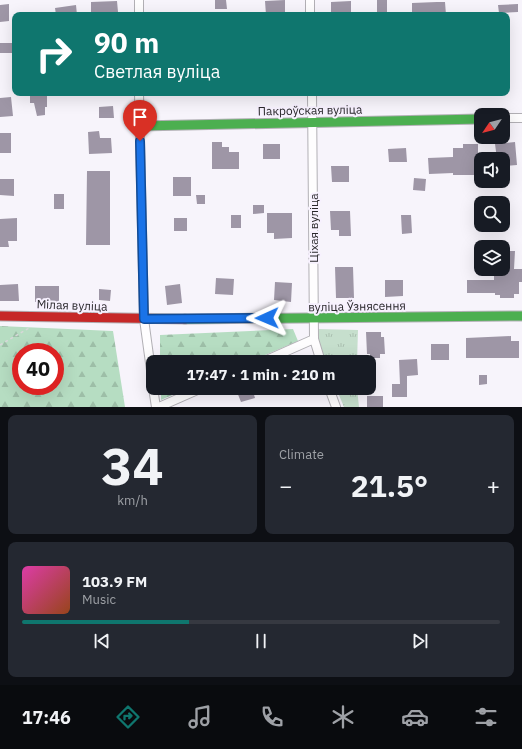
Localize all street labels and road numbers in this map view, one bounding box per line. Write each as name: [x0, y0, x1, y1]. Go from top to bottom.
street label: Пакроўская вуліца: [258, 102, 363, 118]
street label: Ціхая вуліца: [306, 193, 321, 263]
street label: Мілая вуліца: [36, 296, 108, 314]
street label: вуліца Ўзнясення: [308, 298, 406, 314]

